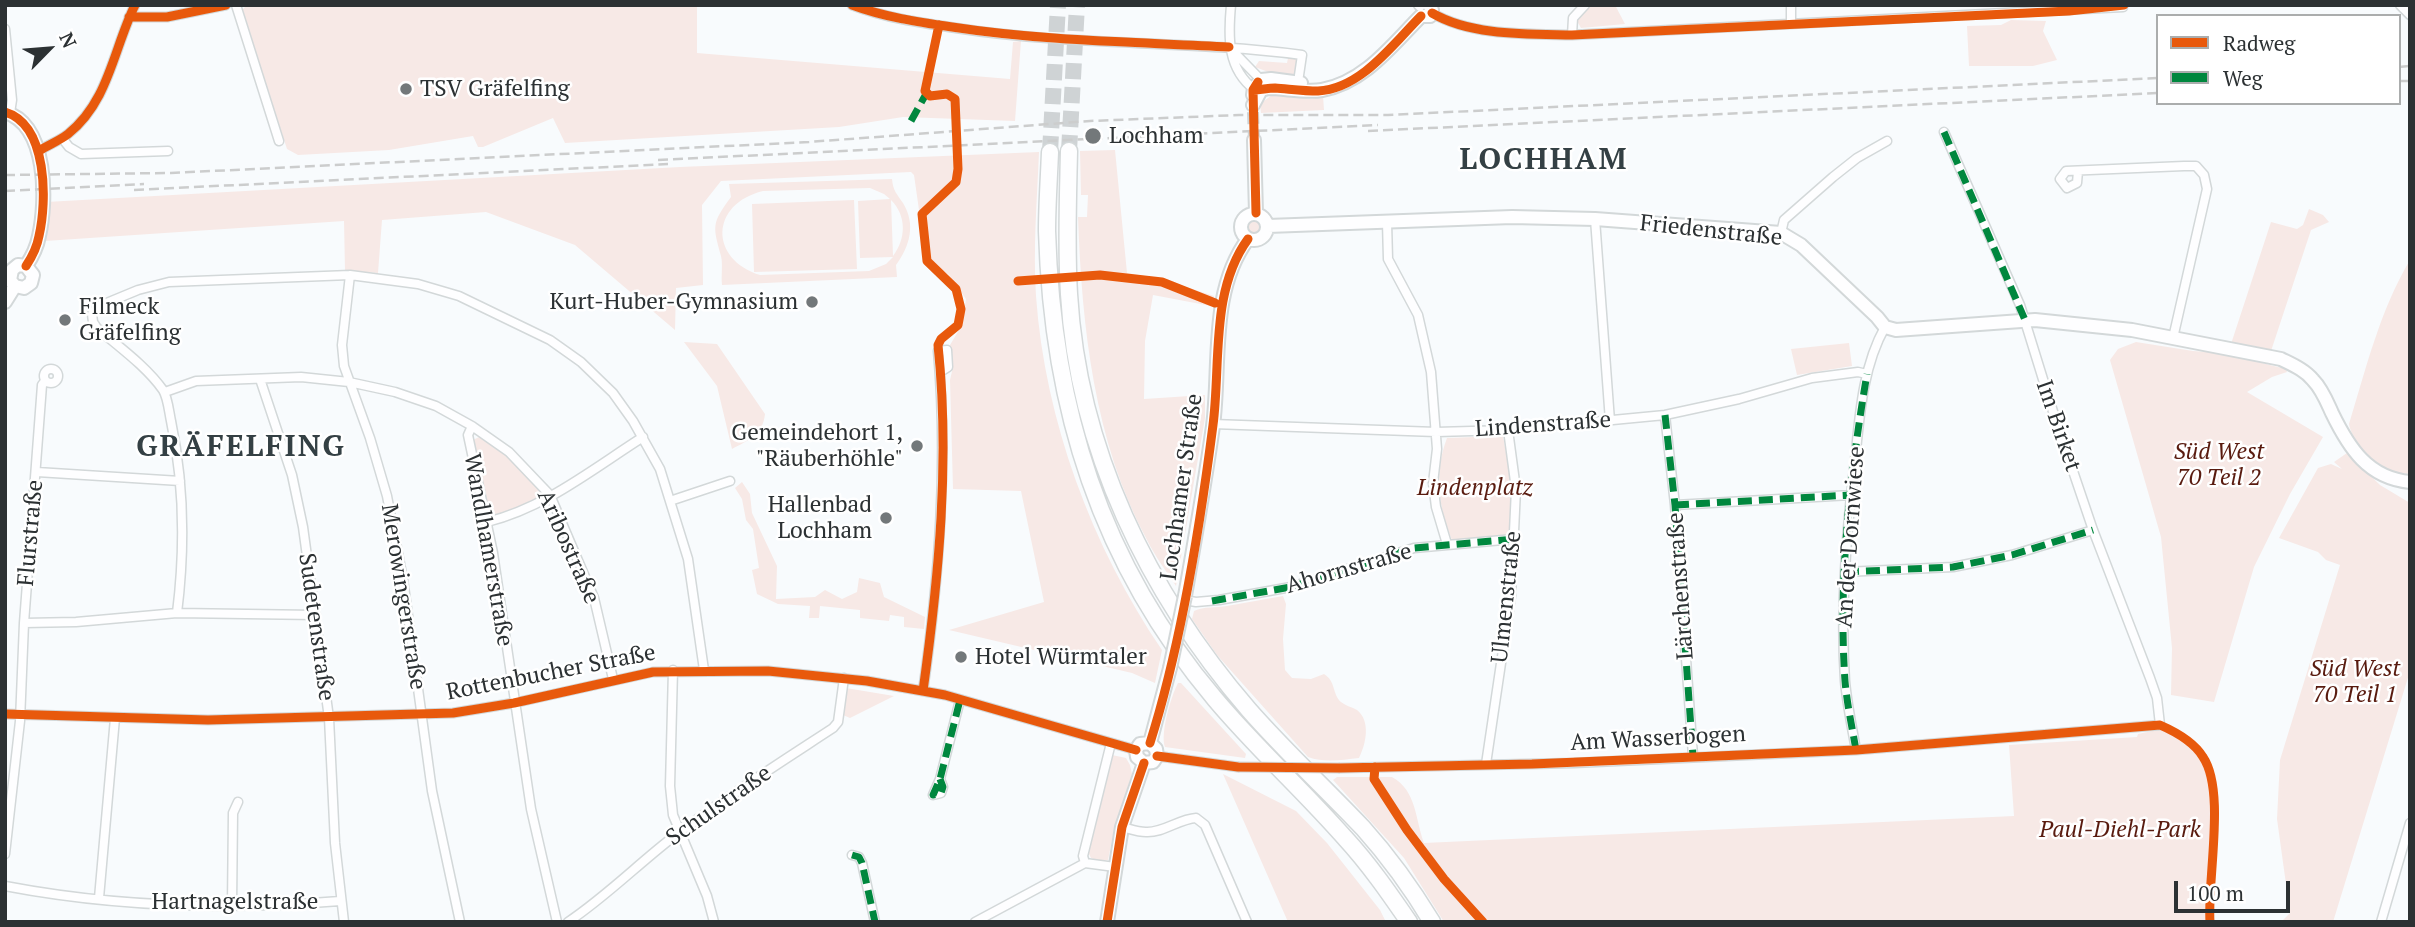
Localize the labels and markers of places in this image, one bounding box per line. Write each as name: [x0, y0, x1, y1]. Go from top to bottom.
place label: TSV Gräfelfing: [420, 75, 570, 103]
marker: TSV Gräfelfing: [398, 81, 414, 97]
place label: Lochham: [1109, 122, 1204, 150]
marker: Lochham: [1083, 126, 1103, 146]
place label: Kurt-Huber-Gymnasium: [549, 288, 798, 316]
place label: Filmeck Gräfelfing: [79, 293, 181, 347]
marker: Kurt-Huber-Gymnasium: [804, 294, 820, 310]
marker: Filmeck Gräfelfing: [57, 312, 73, 328]
place label: Gemeindehort 1, "Räuberhöhle": [731, 419, 903, 473]
marker: Gemeindehort 1, "Räuberhöhle": [909, 438, 925, 454]
place label: Hallenbad Lochham: [768, 491, 872, 545]
marker: Hallenbad Lochham: [878, 510, 894, 526]
place label: Hotel Würmtaler: [975, 643, 1147, 671]
marker: Hotel Würmtaler: [953, 649, 969, 665]

